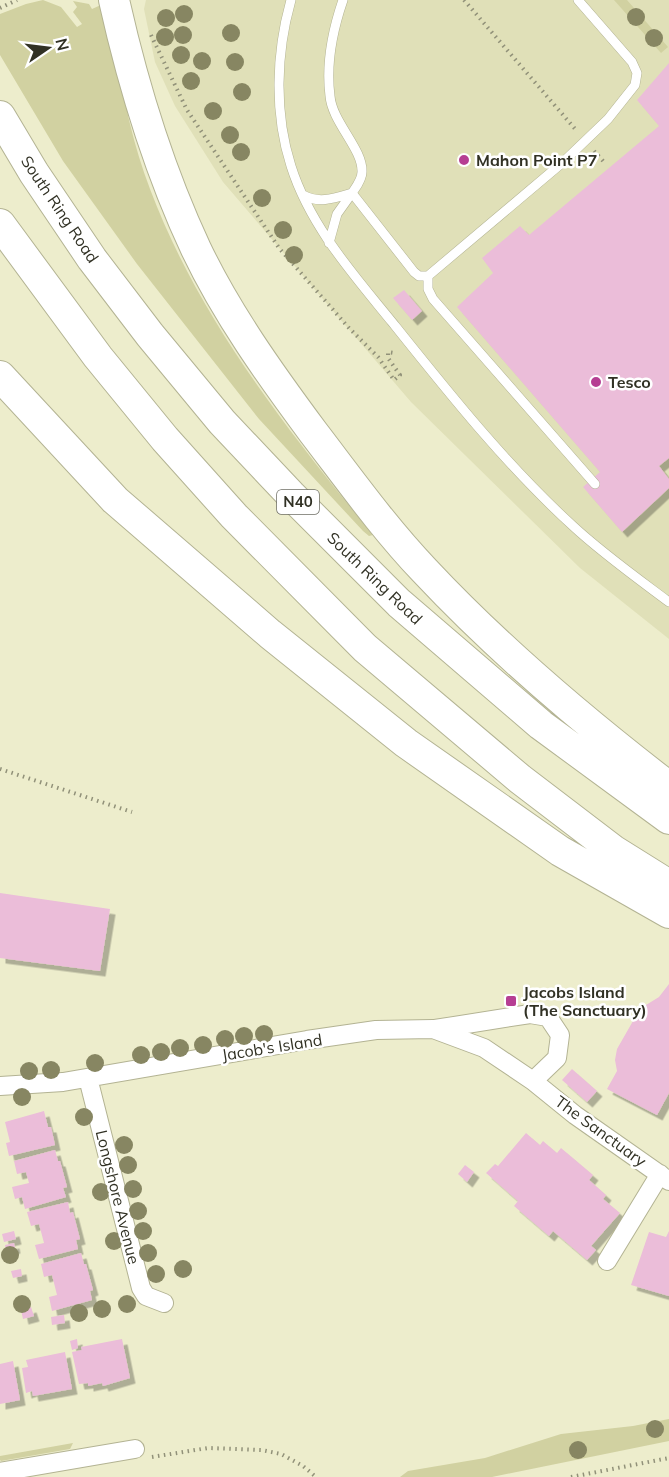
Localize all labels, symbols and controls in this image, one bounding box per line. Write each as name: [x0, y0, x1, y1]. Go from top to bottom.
north arrow: [18, 18, 78, 78]
text: N: [51, 36, 74, 53]
place label: Mahon Point P7: [476, 150, 597, 170]
street label: South Ring Road: [17, 152, 103, 266]
marker: Mahon Point P7: [457, 153, 471, 167]
place label: Tesco: [608, 372, 651, 392]
marker: Tesco: [589, 375, 603, 389]
road number: N40: [277, 490, 319, 514]
street label: South Ring Road: [323, 527, 427, 629]
place label: Jacobs Island (The Sanctuary): [523, 982, 647, 1020]
marker: Jacobs Island (The Sanctuary): [504, 994, 518, 1008]
street label: Jacob's Island: [220, 1029, 324, 1065]
street label: The Sanctuary: [551, 1091, 651, 1171]
street label: Longshore Avenue: [92, 1128, 144, 1266]

